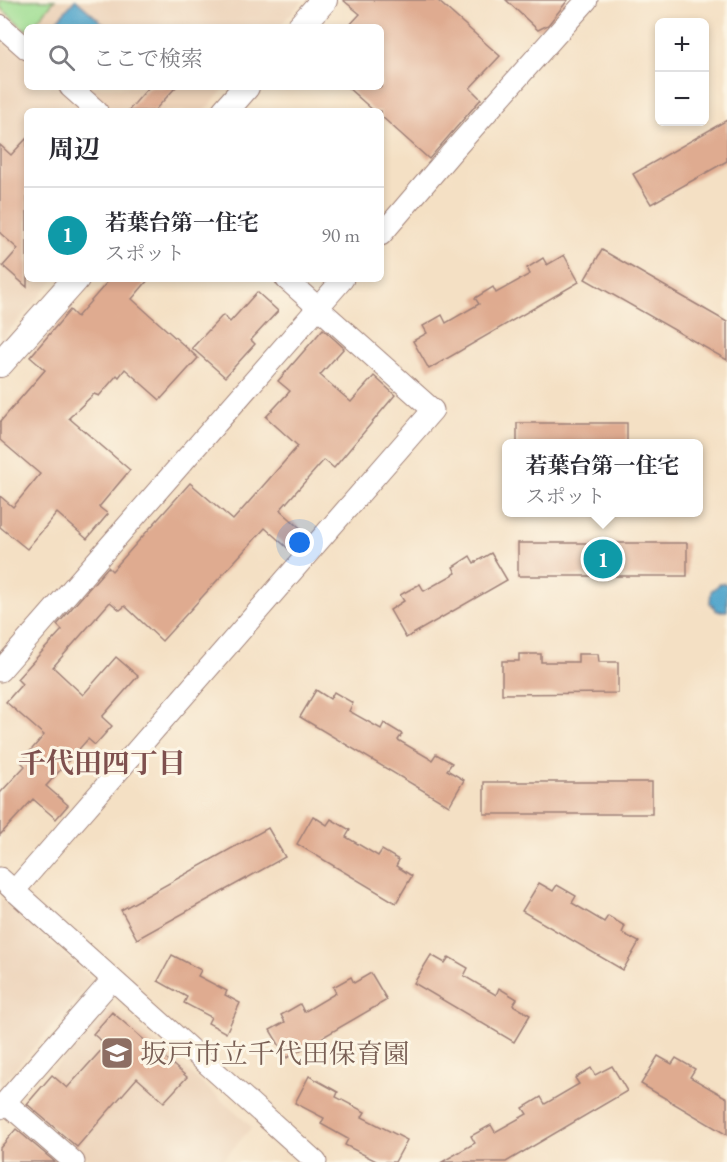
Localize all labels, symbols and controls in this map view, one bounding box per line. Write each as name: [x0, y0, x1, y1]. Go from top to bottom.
map controls: [655, 18, 709, 126]
button: +: [655, 18, 709, 72]
search box: [24, 24, 384, 90]
icon: search: [45, 41, 78, 74]
text: ここで検索: [93, 44, 203, 73]
button: −: [655, 72, 709, 126]
text: 周辺: [48, 132, 100, 166]
text: 若葉台第一住宅: [105, 208, 259, 237]
text: 1: [62, 222, 73, 248]
text: 90 m: [321, 222, 360, 248]
text: スポット: [105, 240, 185, 266]
popup: [502, 439, 703, 517]
text: 若葉台第一住宅: [525, 451, 680, 480]
text: スポット: [525, 483, 605, 509]
your location: [285, 528, 314, 557]
pin: 1: [584, 536, 622, 582]
district label: 千代田四丁目: [18, 745, 186, 781]
school or university icon: 坂戸市立千代田保育園: [99, 1035, 135, 1071]
place label: 坂戸市立千代田保育園: [140, 1036, 410, 1071]

